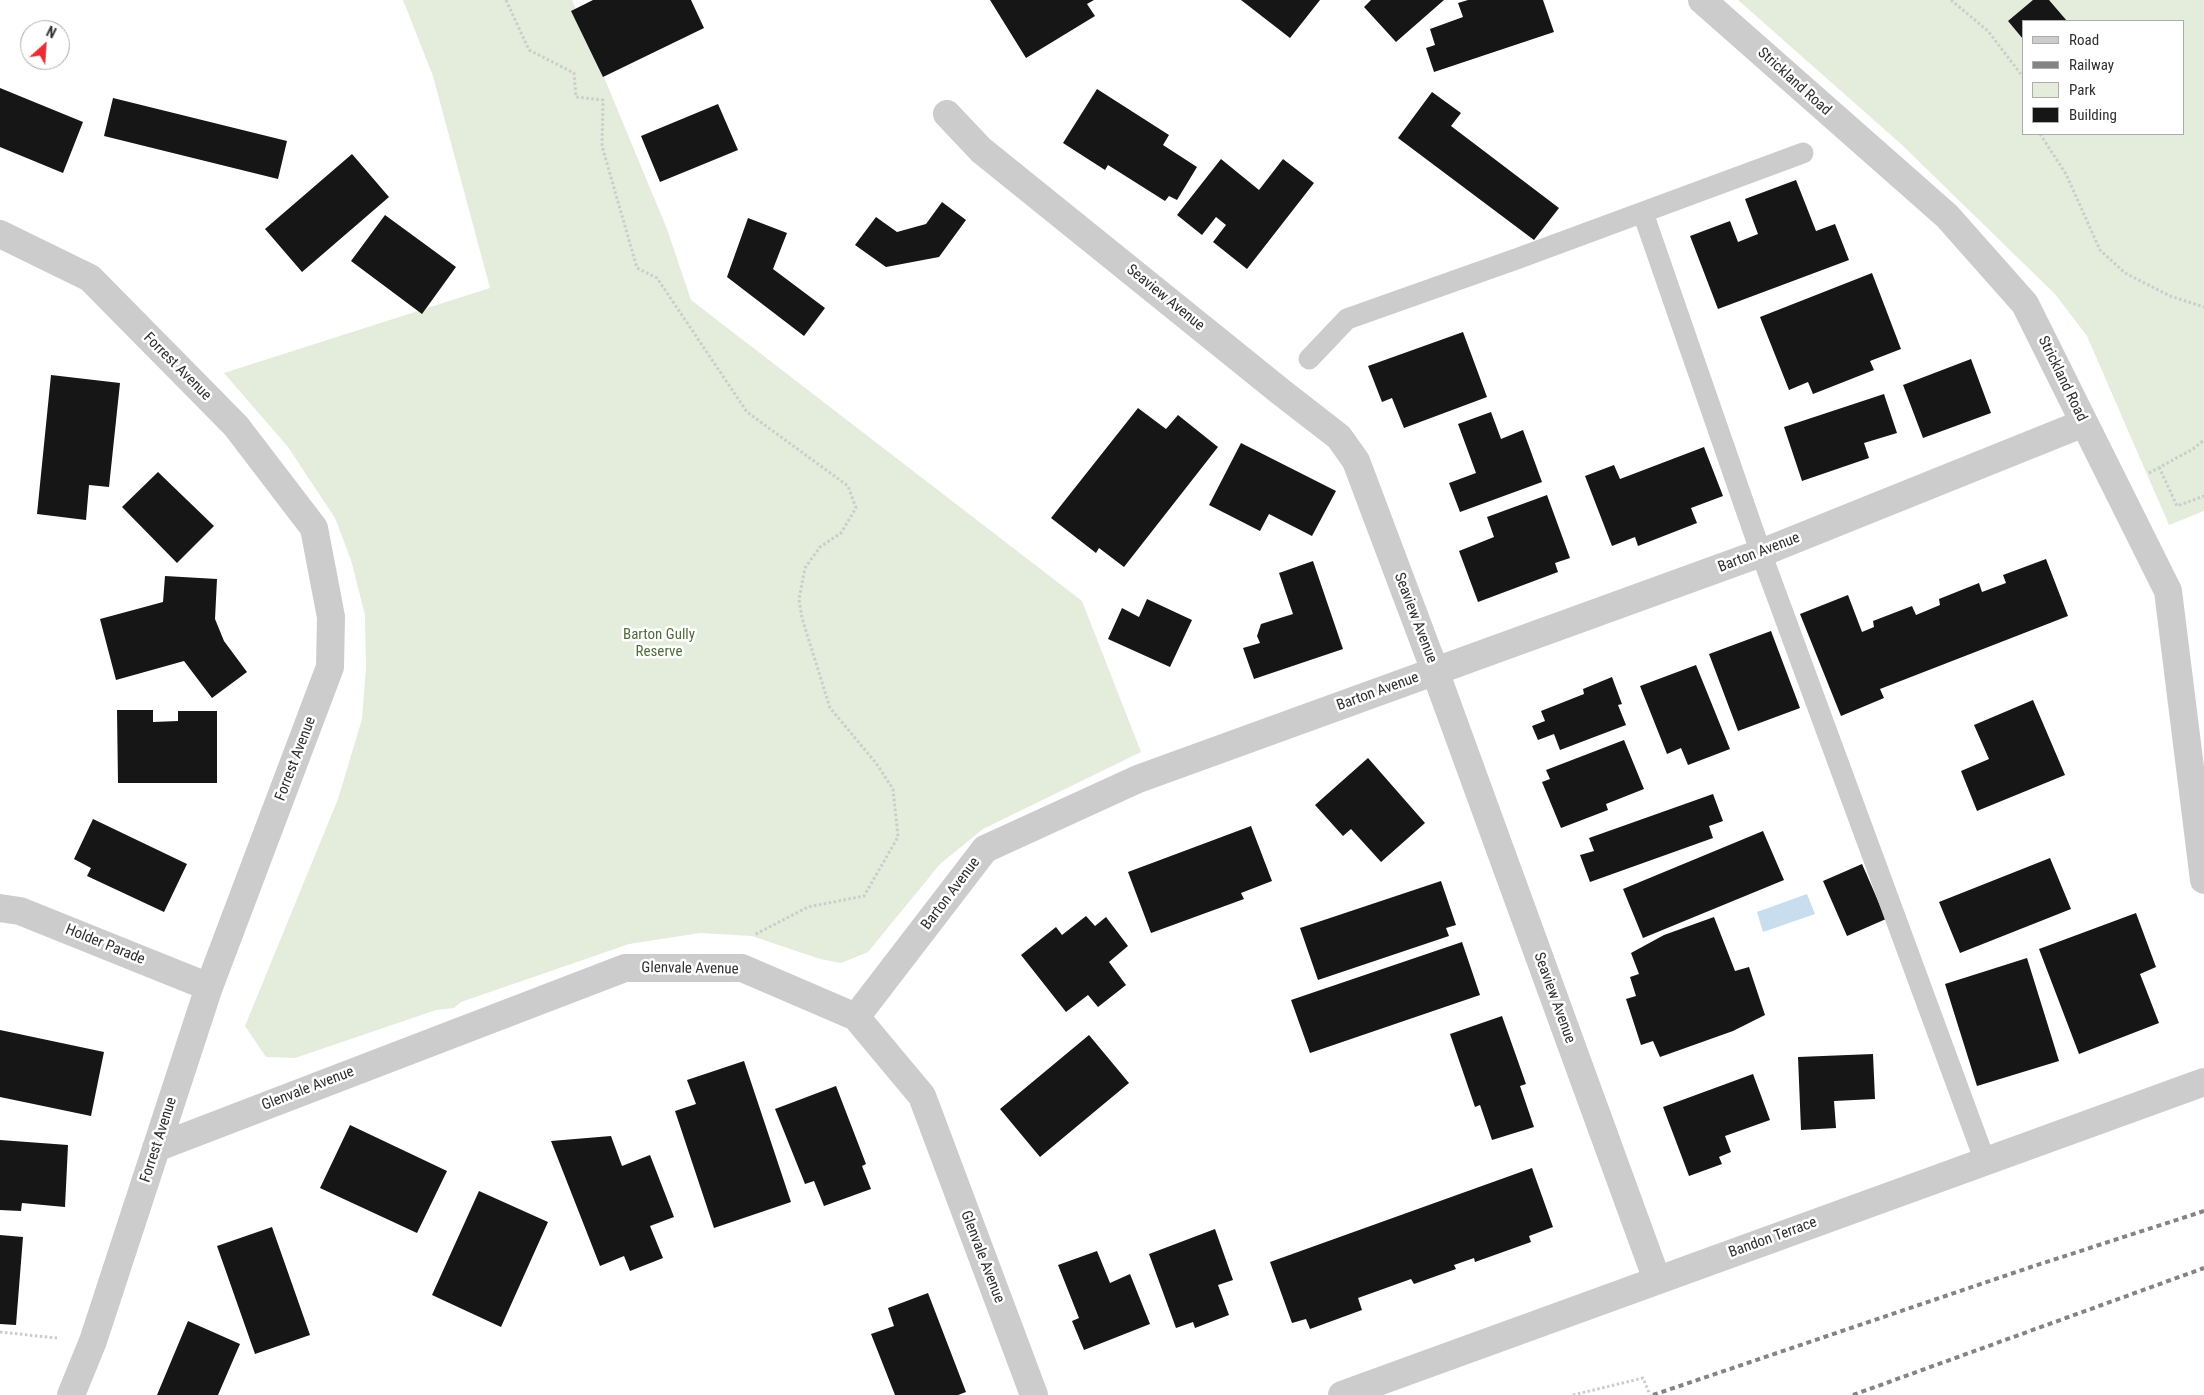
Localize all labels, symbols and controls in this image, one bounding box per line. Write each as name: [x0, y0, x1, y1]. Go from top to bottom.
north arrow: [20, 20, 70, 70]
legend: [2022, 20, 2184, 135]
text: N: [44, 23, 58, 41]
text: Road: [2069, 31, 2099, 49]
street label: Strickland Road: [1753, 44, 1835, 120]
text: Railway: [2069, 56, 2114, 74]
text: Park: [2069, 81, 2096, 99]
text: Building: [2069, 106, 2117, 124]
street label: Seaview Avenue: [1122, 261, 1208, 335]
street label: Forrest Avenue: [139, 329, 215, 405]
street label: Strickland Road: [2034, 333, 2090, 425]
street label: Barton Avenue: [1716, 529, 1802, 577]
street label: Seaview Avenue: [1390, 570, 1440, 666]
park label: Barton Gully Reserve: [623, 626, 695, 661]
street label: Barton Avenue: [1335, 669, 1421, 715]
street label: Forrest Avenue: [272, 714, 320, 804]
street label: Barton Avenue: [918, 854, 984, 934]
street label: Holder Parade: [63, 921, 147, 969]
street label: Seaview Avenue: [1529, 950, 1579, 1046]
street label: Glenvale Avenue: [641, 959, 739, 979]
street label: Glenvale Avenue: [259, 1063, 357, 1115]
street label: Forrest Avenue: [137, 1095, 181, 1185]
street label: Glenvale Avenue: [956, 1208, 1008, 1306]
street label: Bandon Terrace: [1726, 1214, 1820, 1262]

